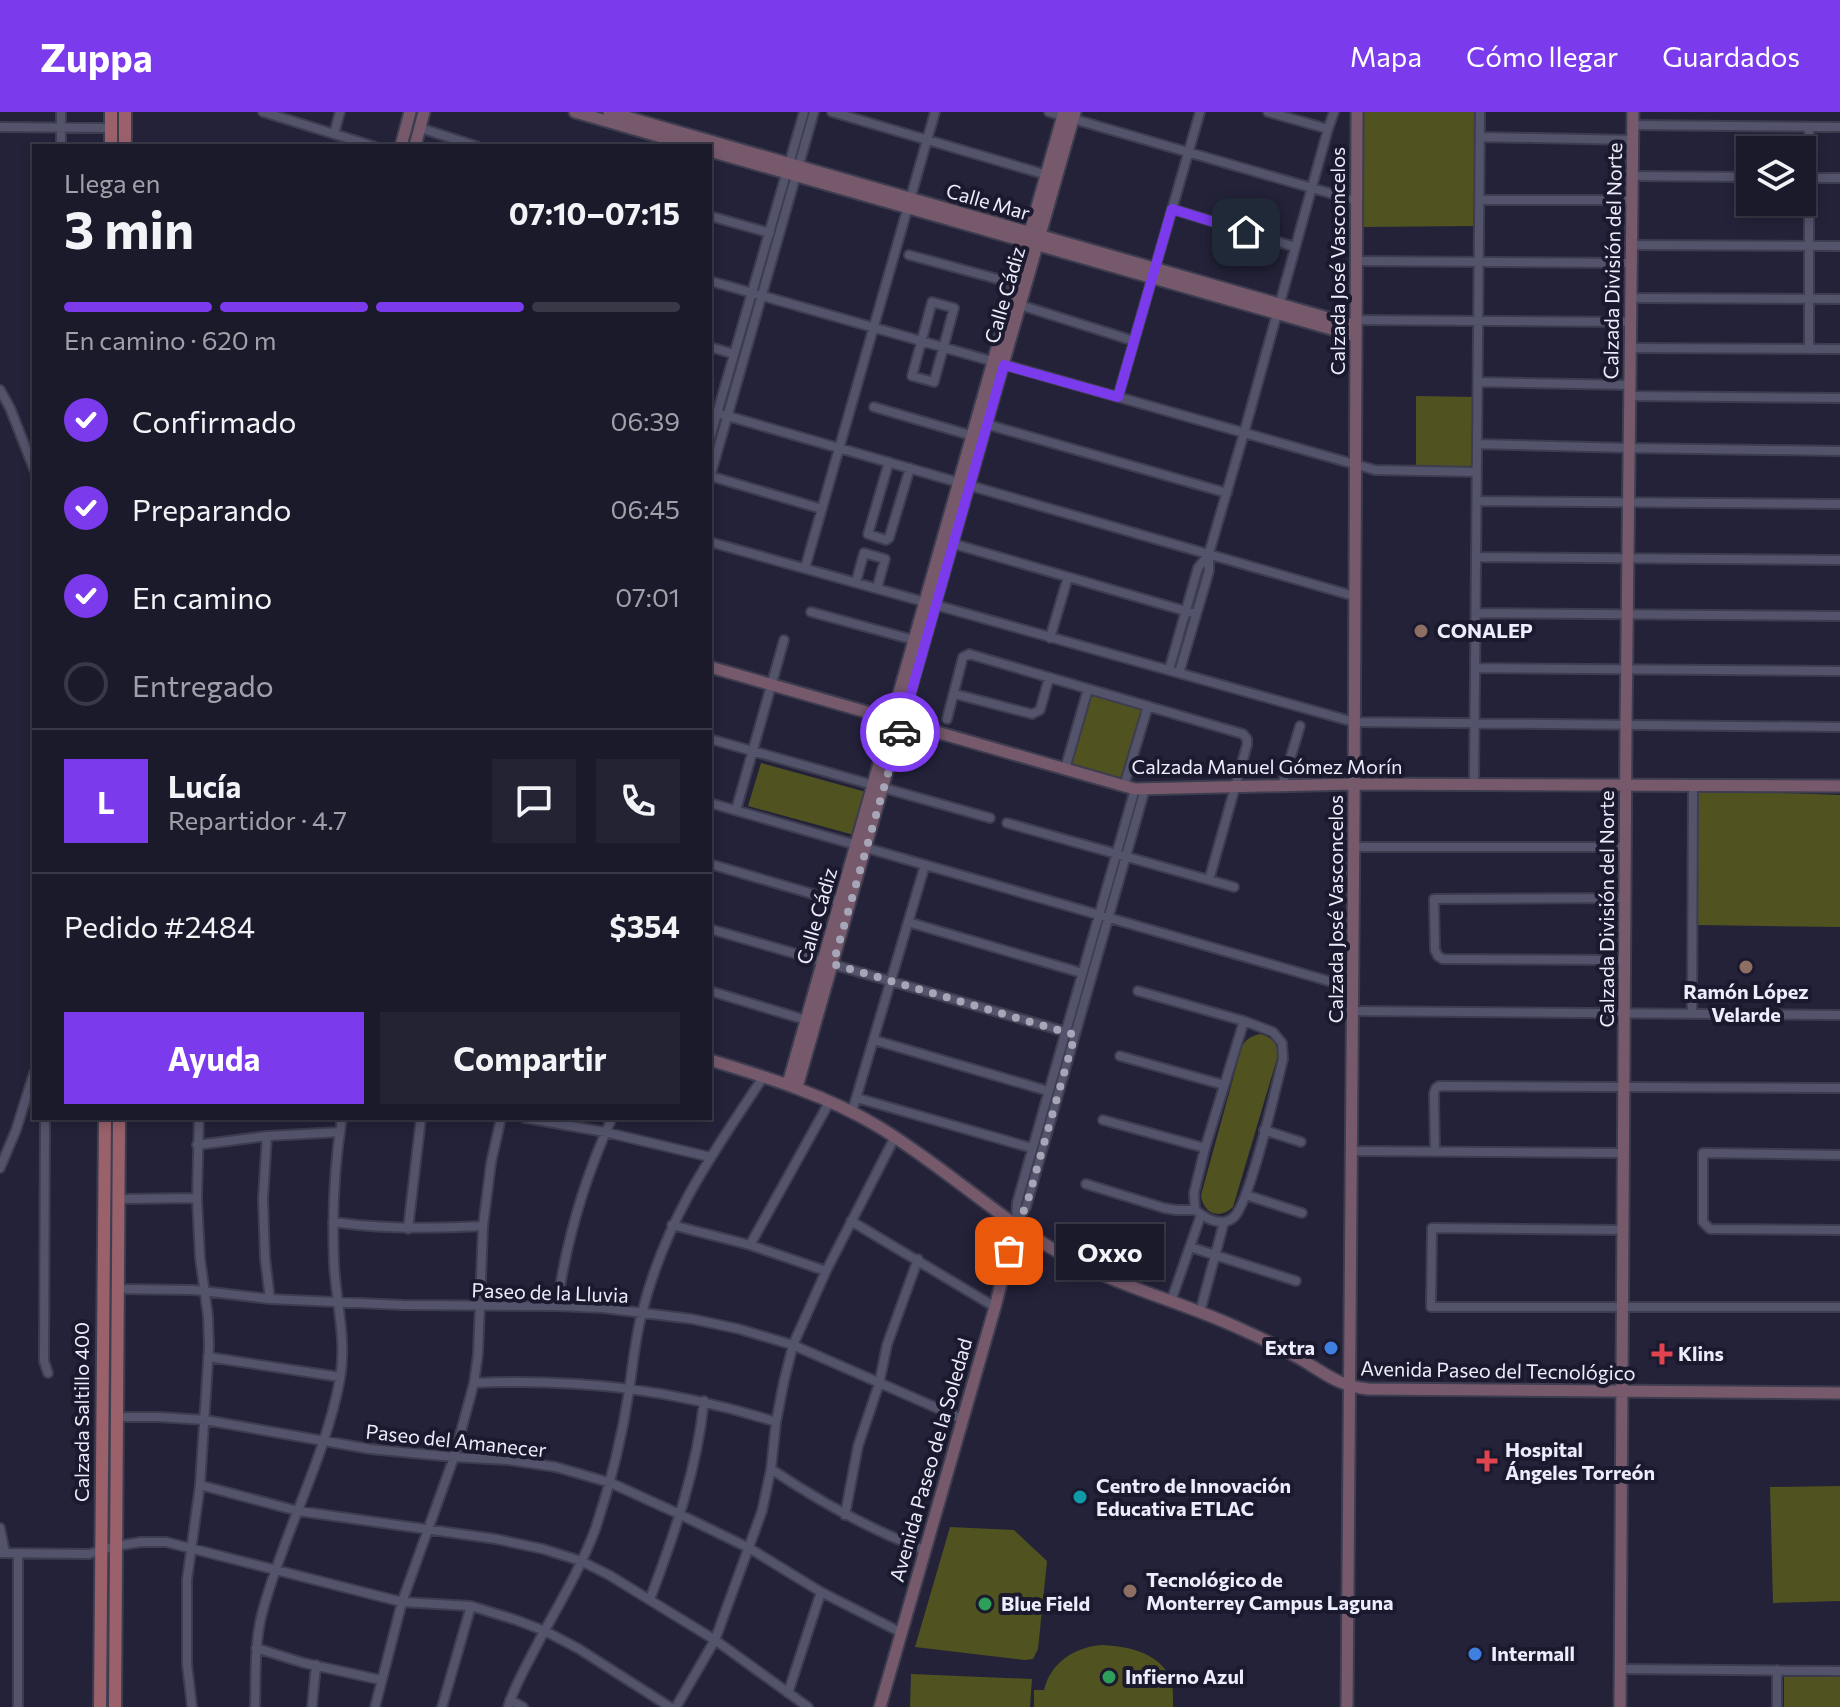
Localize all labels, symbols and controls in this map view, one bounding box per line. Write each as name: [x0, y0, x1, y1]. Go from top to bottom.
text: Zuppa: [40, 33, 153, 80]
text: Mapa: [1350, 39, 1422, 73]
text: Cómo llegar: [1466, 39, 1618, 73]
text: Guardados: [1662, 39, 1800, 73]
map controls: [1736, 136, 1816, 216]
button: layers: [1736, 136, 1816, 216]
street label: Calzada División del Norte: [1598, 142, 1626, 380]
street label: Calzada José Vasconcelos: [1325, 147, 1349, 375]
text: Llega en: [64, 167, 160, 198]
street label: Calle Mar: [944, 178, 1033, 224]
text: 07:10–07:15: [509, 194, 680, 231]
text: 3 min: [64, 196, 194, 260]
pin: [1212, 198, 1280, 266]
icon: home: [1224, 210, 1268, 254]
street label: Calle Cádiz: [979, 244, 1029, 346]
text: En camino · 620 m: [64, 324, 276, 355]
icon: check: [64, 398, 108, 442]
text: Confirmado: [132, 402, 296, 439]
text: 06:39: [611, 405, 680, 436]
icon: check: [64, 486, 108, 530]
text: Preparando: [132, 490, 291, 527]
text: 06:45: [611, 493, 680, 524]
icon: check: [64, 574, 108, 618]
text: En camino: [132, 578, 272, 615]
text: 07:01: [615, 581, 680, 612]
place label: CONALEP: [1437, 618, 1533, 642]
marker: CONALEP: [1412, 622, 1430, 640]
text: Entregado: [132, 666, 274, 703]
courier: [860, 692, 940, 772]
icon: car: [878, 710, 922, 754]
street label: Calzada Manuel Gómez Morín: [1132, 754, 1403, 778]
button: chat: [492, 759, 576, 843]
button: phone: [596, 759, 680, 843]
text: Lucía: [168, 767, 241, 804]
text: L: [97, 783, 115, 820]
street label: Calzada División del Norte: [1594, 791, 1618, 1027]
street label: Calzada José Vasconcelos: [1323, 795, 1347, 1023]
text: Repartidor · 4.7: [168, 804, 347, 835]
street label: Calle Cádiz: [791, 865, 841, 967]
text: Pedido #2484: [64, 907, 255, 944]
text: $354: [609, 907, 680, 944]
marker: Ramón López Velarde: [1737, 958, 1755, 976]
place label: Ramón López Velarde: [1683, 979, 1809, 1026]
button: Ayuda: [64, 1012, 364, 1104]
button: Compartir: [380, 1012, 680, 1104]
pin: [975, 1217, 1043, 1285]
callout: Oxxo: [1057, 1223, 1165, 1279]
icon: bag: [987, 1229, 1031, 1273]
text: Oxxo: [1077, 1236, 1143, 1267]
street label: Paseo de la Lluvia: [471, 1277, 629, 1307]
street label: Calzada Saltillo 400: [69, 1322, 93, 1502]
street label: Avenida Paseo de la Soledad: [884, 1335, 976, 1584]
place label: Extra: [1265, 1335, 1315, 1359]
marker: Extra: [1322, 1339, 1340, 1357]
place label: Klins: [1678, 1341, 1724, 1365]
marker: Klins: [1653, 1345, 1671, 1363]
street label: Avenida Paseo del Tecnológico: [1360, 1356, 1636, 1384]
street label: Paseo del Amanecer: [365, 1419, 548, 1461]
place label: Hospital Ángeles Torreón: [1505, 1437, 1655, 1484]
marker: Hospital Ángeles Torreón: [1476, 1450, 1498, 1472]
place label: Centro de Innovación Educativa ETLAC: [1096, 1473, 1291, 1520]
marker: Centro de Innovación Educativa ETLAC: [1071, 1488, 1089, 1506]
place label: Tecnológico de Monterrey Campus Laguna: [1146, 1567, 1394, 1614]
marker: Tecnológico de Monterrey Campus Laguna: [1121, 1582, 1139, 1600]
place label: Blue Field: [1001, 1591, 1090, 1615]
marker: Blue Field: [976, 1595, 994, 1613]
place label: Intermall: [1491, 1641, 1575, 1665]
marker: Intermall: [1466, 1645, 1484, 1663]
place label: Infierno Azul: [1125, 1664, 1244, 1688]
marker: Infierno Azul: [1100, 1668, 1118, 1686]

